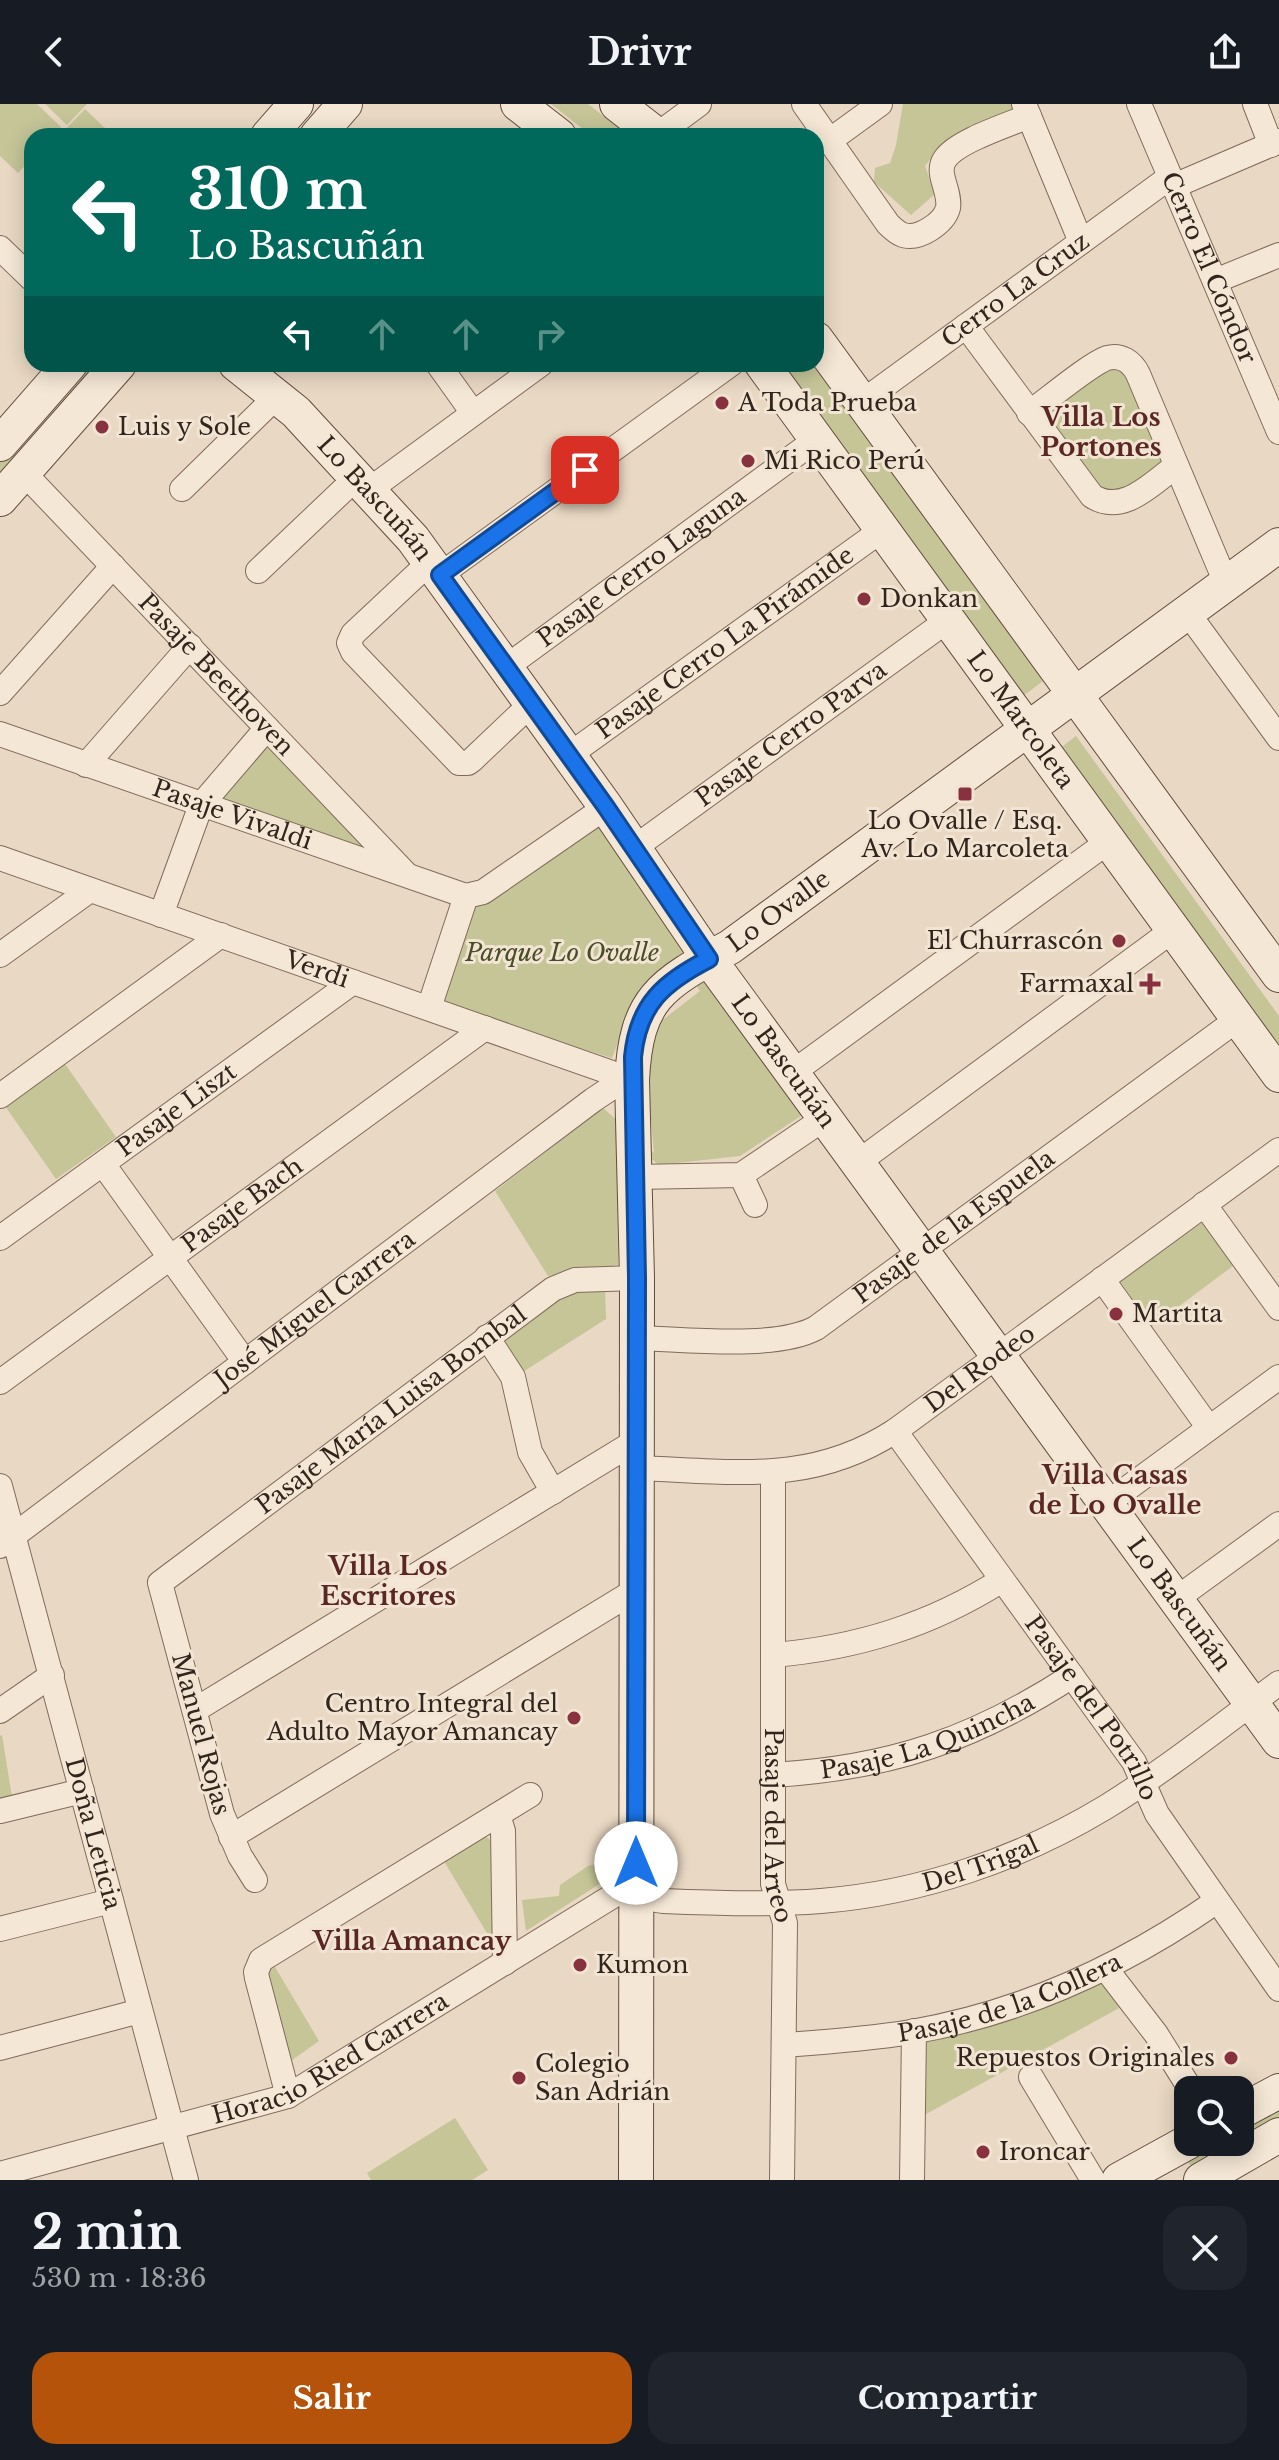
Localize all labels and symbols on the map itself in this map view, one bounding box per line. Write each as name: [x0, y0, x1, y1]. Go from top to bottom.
street label: Cerro El Cóndor: [1156, 167, 1263, 368]
street label: Cerro La Cruz: [936, 226, 1095, 353]
place label: A Toda Prueba: [737, 388, 918, 417]
marker: A Toda Prueba: [713, 394, 731, 412]
district label: Villa Los Portones: [1040, 401, 1162, 463]
place label: Luis y Sole: [118, 412, 251, 441]
marker: Luis y Sole: [93, 418, 111, 436]
street label: Lo Bascuñán: [312, 430, 439, 566]
pin: [551, 436, 619, 504]
place label: Mi Rico Perú: [764, 446, 925, 475]
marker: Mi Rico Perú: [739, 452, 757, 470]
street label: Pasaje Cerro Laguna: [531, 481, 752, 653]
street label: Pasaje Cerro La Pirámide: [590, 540, 859, 745]
place label: Donkan: [880, 584, 978, 613]
street label: Pasaje Beethoven: [133, 587, 300, 761]
marker: Donkan: [855, 590, 873, 608]
street label: Lo Marcoleta: [961, 645, 1081, 795]
street label: Pasaje Cerro Parva: [690, 654, 892, 812]
street label: Pasaje Vivaldi: [149, 773, 316, 855]
marker: Lo Ovalle / Esq. Av. Lo Marcoleta: [956, 785, 974, 803]
place label: Lo Ovalle / Esq. Av. Lo Marcoleta: [861, 806, 1069, 863]
street label: Lo Ovalle: [722, 864, 835, 958]
place label: El Churrascón: [927, 926, 1103, 955]
marker: El Churrascón: [1110, 932, 1128, 950]
park label: Parque Lo Ovalle: [464, 938, 659, 967]
street label: Verdi: [280, 944, 353, 994]
place label: Farmaxal: [1019, 969, 1134, 998]
marker: Farmaxal: [1141, 975, 1159, 993]
street label: Lo Bascuñán: [726, 989, 842, 1133]
street label: Pasaje Liszt: [111, 1057, 242, 1163]
street label: Pasaje de la Espuela: [848, 1143, 1060, 1310]
street label: Pasaje Bach: [176, 1151, 308, 1259]
street label: José Miguel Carrera: [206, 1224, 421, 1395]
street label: Pasaje María Luisa Bombal: [250, 1299, 532, 1520]
place label: Martita: [1132, 1299, 1223, 1328]
marker: Martita: [1107, 1305, 1125, 1323]
street label: Del Rodeo: [919, 1319, 1040, 1419]
district label: Villa Casas de Lo Ovalle: [1029, 1459, 1201, 1521]
street label: Lo Bascuñán: [1122, 1532, 1238, 1676]
district label: Villa Los Escritores: [320, 1550, 456, 1612]
street label: Pasaje del Potrillo: [1019, 1610, 1164, 1805]
street label: Manuel Rojas: [166, 1650, 237, 1818]
street label: Pasaje La Quincha: [818, 1687, 1040, 1785]
place label: Centro Integral del Adulto Mayor Amancay: [266, 1689, 559, 1746]
marker: Centro Integral del Adulto Mayor Amancay: [565, 1709, 583, 1727]
street label: Pasaje del Arreo: [759, 1728, 799, 1926]
street label: Doña Leticia: [59, 1754, 128, 1913]
position arrow: [594, 1821, 678, 1905]
street label: Del Trigal: [919, 1830, 1043, 1898]
district label: Villa Amancay: [312, 1925, 511, 1957]
street label: Pasaje de la Collera: [895, 1946, 1127, 2048]
place label: Kumon: [596, 1950, 689, 1979]
marker: Kumon: [571, 1956, 589, 1974]
street label: Horacio Ried Carrera: [209, 1986, 454, 2130]
place label: Repuestos Originales: [956, 2043, 1215, 2072]
place label: Colegio San Adrián: [535, 2049, 670, 2106]
marker: Repuestos Originales: [1222, 2049, 1240, 2067]
marker: Colegio San Adrián: [510, 2069, 528, 2087]
place label: Ironcar: [999, 2137, 1091, 2166]
marker: Ironcar: [974, 2143, 992, 2161]

